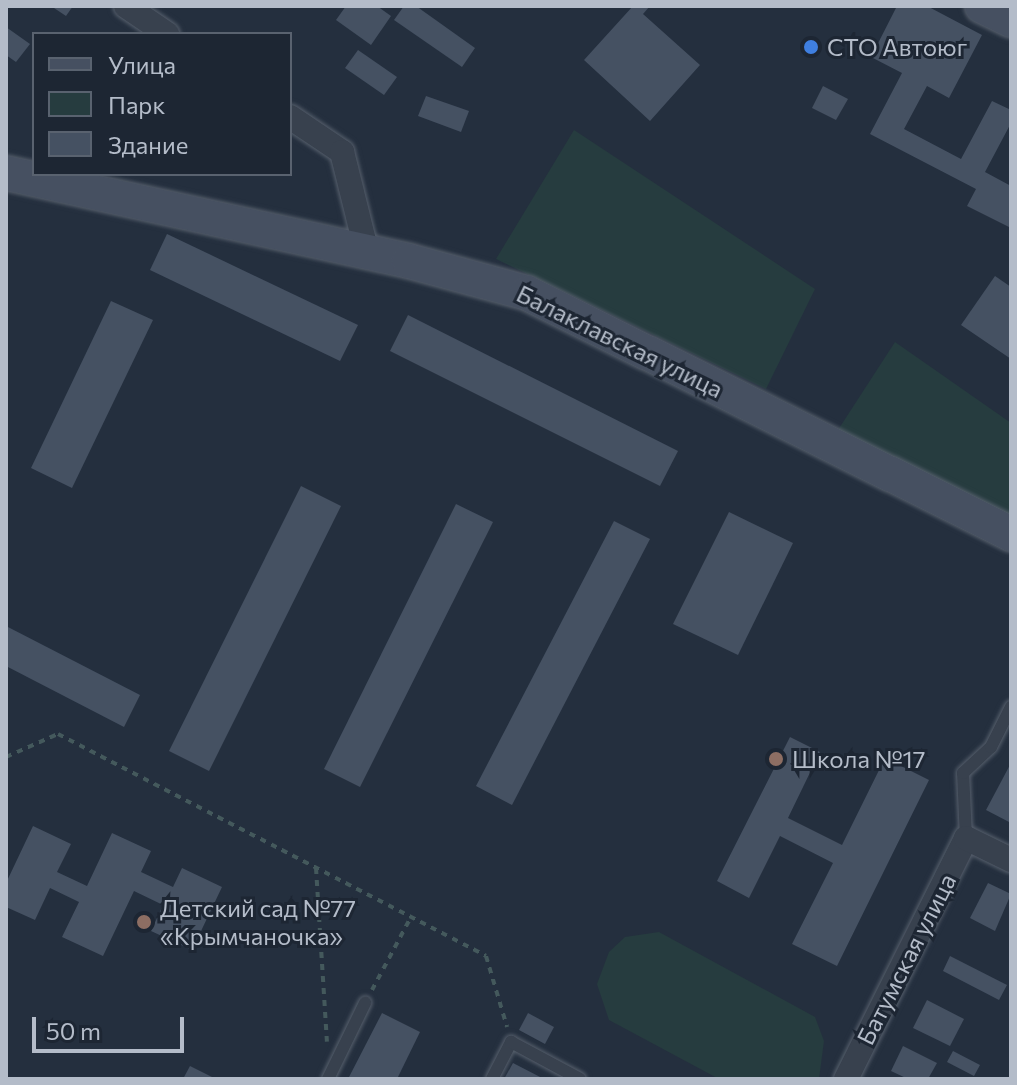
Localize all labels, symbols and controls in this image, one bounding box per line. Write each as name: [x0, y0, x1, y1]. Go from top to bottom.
legend: [32, 32, 292, 176]
place label: СТО Автоюг: [827, 33, 967, 61]
marker: СТО Автоюг: [802, 38, 820, 56]
text: Улица: [108, 50, 176, 79]
text: Парк: [108, 90, 165, 119]
text: Здание: [108, 130, 188, 159]
street label: Балаклавская улица: [512, 279, 728, 403]
place label: Школа №17: [792, 745, 925, 773]
marker: Школа №17: [767, 750, 785, 768]
street label: Батумская улица: [850, 869, 962, 1049]
place label: Детский сад №77 «Крымчаночка»: [160, 894, 356, 950]
marker: Детский сад №77 «Крымчаночка»: [135, 913, 153, 931]
scale bar: [36, 1001, 188, 1051]
text: 50 m: [46, 1016, 101, 1045]

